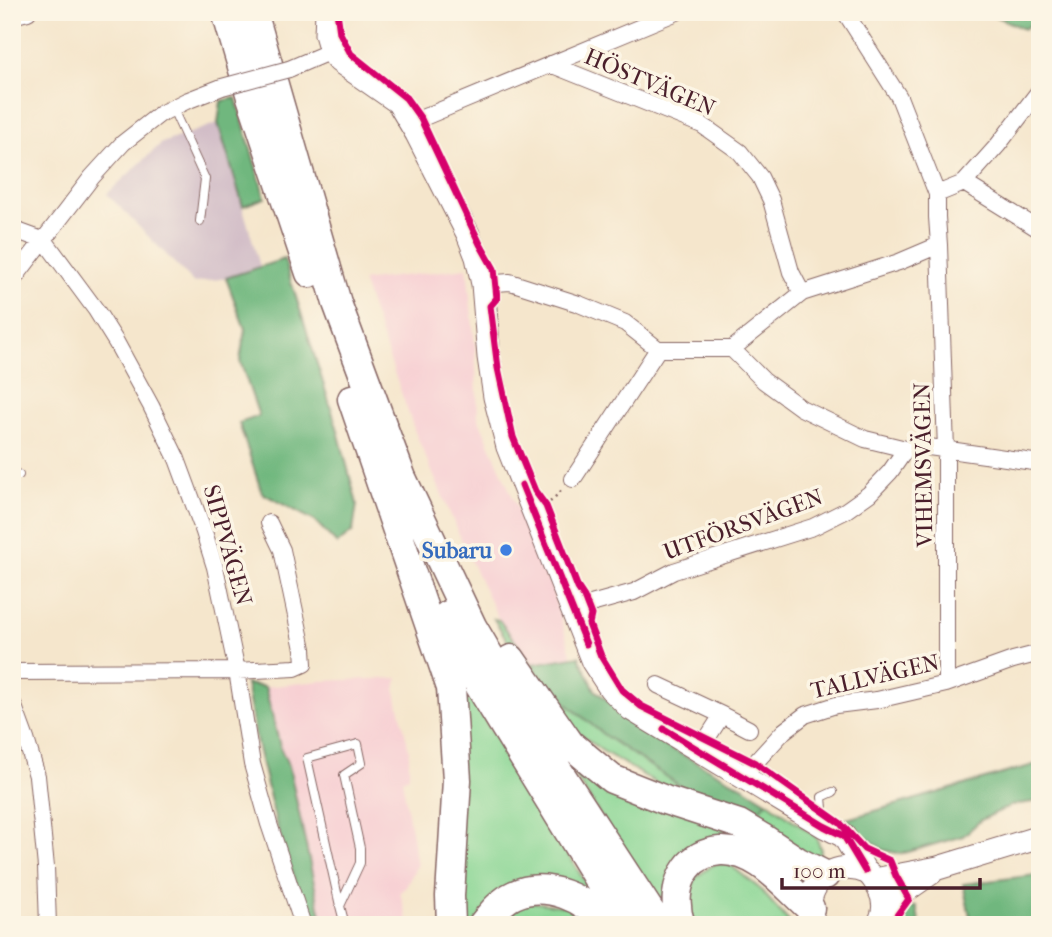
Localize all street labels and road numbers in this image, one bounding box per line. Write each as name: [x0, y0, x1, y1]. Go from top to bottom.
street label: HÖSTVÄGEN: [580, 43, 719, 122]
street label: VIHEMSVÄGEN: [909, 382, 938, 549]
street label: SIPPVÄGEN: [197, 482, 258, 609]
street label: UTFÖRSVÄGEN: [660, 483, 827, 566]
street label: TALLVÄGEN: [808, 649, 942, 704]

